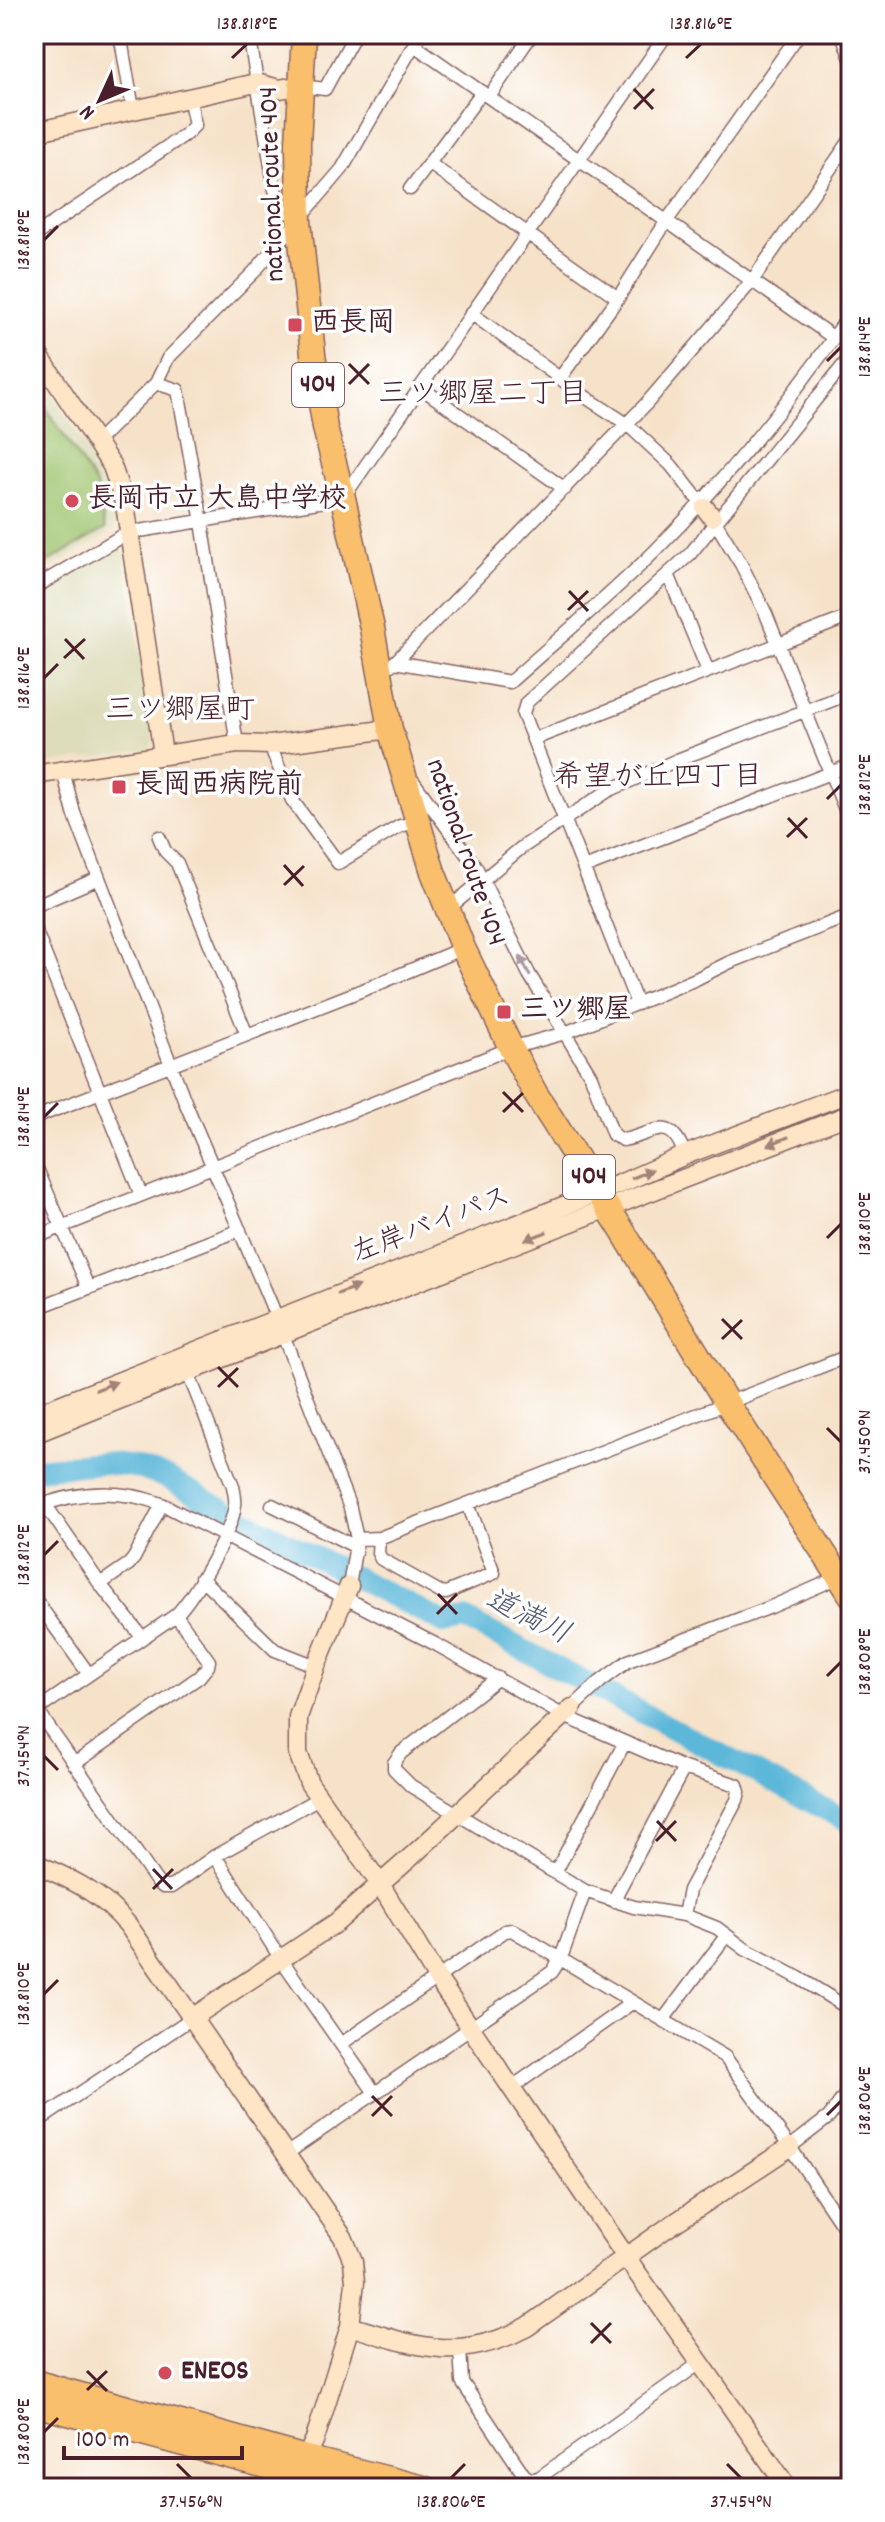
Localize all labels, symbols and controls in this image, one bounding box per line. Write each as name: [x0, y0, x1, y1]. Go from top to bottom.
text: 138.818°E: [217, 11, 277, 39]
text: 138.816°E: [670, 11, 732, 39]
north arrow: [60, 60, 140, 140]
street label: national route 404: [251, 86, 297, 282]
text: N: [73, 97, 103, 126]
text: 138.818°E: [11, 210, 39, 270]
place label: 西長岡: [311, 305, 395, 345]
marker: 西長岡: [286, 316, 304, 334]
text: 138.814°E: [852, 317, 880, 377]
road number: 404: [292, 363, 344, 407]
district label: 三ツ郷屋二丁目: [378, 375, 588, 418]
place label: 長岡市立 大島中学校: [88, 481, 346, 521]
marker: 長岡市立 大島中学校: [63, 492, 81, 510]
text: 138.816°E: [11, 647, 39, 709]
district label: 三ツ郷屋町: [105, 691, 255, 734]
street label: national route 404: [413, 754, 515, 952]
text: 138.812°E: [852, 754, 880, 816]
district label: 希望が丘四丁目: [553, 758, 763, 801]
place label: 長岡西病院前: [135, 767, 303, 807]
marker: 長岡西病院前: [110, 778, 128, 796]
one-way arrow: [518, 954, 531, 977]
place label: 三ツ郷屋: [520, 992, 632, 1032]
marker: 三ツ郷屋: [495, 1003, 513, 1021]
text: 138.814°E: [11, 1087, 39, 1147]
one-way arrow: [766, 1135, 790, 1148]
road number: 404: [563, 1155, 615, 1199]
one-way arrow: [630, 1167, 654, 1180]
street label: 左岸バイパス: [347, 1178, 517, 1276]
text: 138.810°E: [852, 1192, 880, 1256]
one-way arrow: [524, 1230, 548, 1243]
one-way arrow: [336, 1283, 360, 1296]
one-way arrow: [94, 1379, 118, 1392]
text: 37.450°N: [852, 1410, 880, 1474]
text: 138.812°E: [11, 1524, 39, 1586]
water label: 道満川: [477, 1580, 577, 1658]
text: 138.808°E: [852, 1628, 880, 1696]
text: 37.454°N: [11, 1725, 39, 1787]
text: 138.810°E: [11, 1962, 39, 2026]
text: 138.806°E: [852, 2067, 880, 2135]
place label: ENEOS: [181, 2353, 249, 2393]
marker: ENEOS: [156, 2364, 174, 2382]
text: 138.808°E: [11, 2398, 39, 2466]
scale bar: [64, 2410, 242, 2460]
text: 100 m: [76, 2424, 129, 2458]
text: 37.456°N: [159, 2489, 223, 2517]
text: 138.806°E: [417, 2489, 485, 2517]
text: 37.454°N: [710, 2489, 772, 2517]

